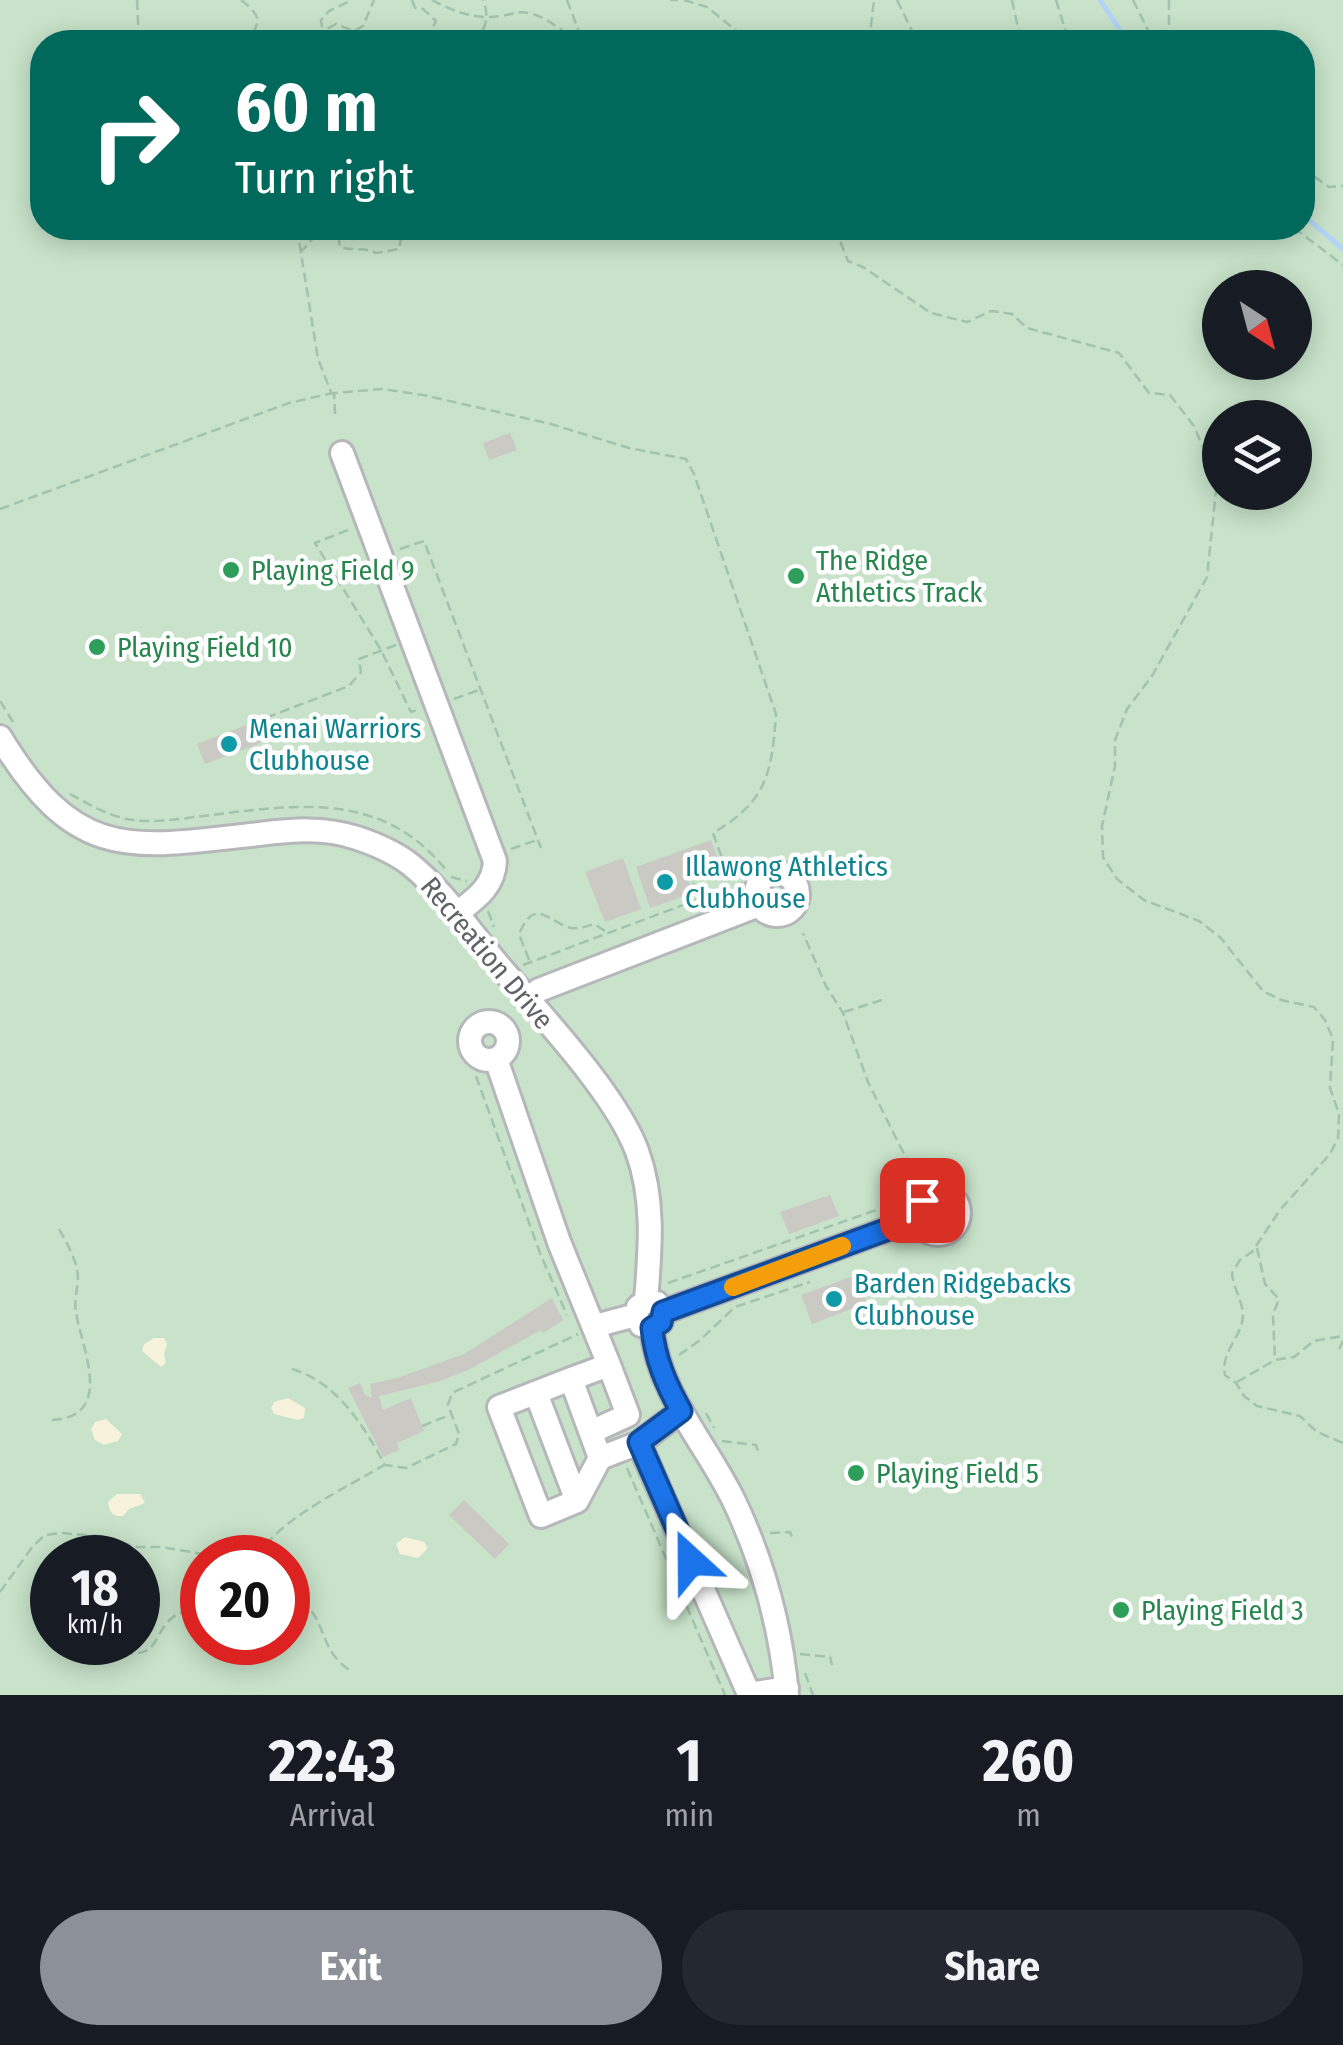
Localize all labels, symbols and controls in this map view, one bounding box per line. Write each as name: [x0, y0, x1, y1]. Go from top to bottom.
text: 60 m: [235, 66, 378, 150]
icon: right: [70, 70, 200, 200]
text: Turn right: [235, 151, 414, 205]
north arrow: [1202, 270, 1312, 380]
map controls: [1202, 270, 1312, 510]
button: layers: [1202, 400, 1312, 510]
place label: The Ridge Athletics Track: [816, 544, 983, 609]
place label: Playing Field 9: [251, 554, 415, 587]
marker: Playing Field 9: [220, 559, 242, 581]
marker: The Ridge Athletics Track: [785, 565, 807, 587]
place label: Playing Field 10: [117, 631, 293, 664]
marker: Playing Field 10: [86, 636, 108, 658]
place label: Menai Warriors Clubhouse: [249, 712, 421, 777]
marker: Menai Warriors Clubhouse: [218, 733, 240, 755]
place label: Illawong Athletics Clubhouse: [685, 850, 888, 915]
street label: Recreation Drive: [414, 870, 560, 1036]
marker: Illawong Athletics Clubhouse: [654, 871, 676, 893]
pin: [880, 1158, 965, 1243]
icon: arrive: [895, 1173, 950, 1228]
place label: Barden Ridgebacks Clubhouse: [854, 1267, 1071, 1332]
marker: Barden Ridgebacks Clubhouse: [823, 1288, 845, 1310]
place label: Playing Field 5: [876, 1457, 1039, 1490]
marker: Playing Field 5: [845, 1462, 867, 1484]
position arrow: [639, 1509, 743, 1613]
speed limit sign: 20: [180, 1535, 310, 1665]
text: 18: [71, 1558, 119, 1618]
place label: Playing Field 3: [1141, 1594, 1304, 1627]
marker: Playing Field 3: [1110, 1599, 1132, 1621]
text: km/h: [67, 1610, 123, 1640]
text: 22:43: [268, 1725, 396, 1797]
text: 1: [677, 1725, 702, 1797]
text: 260: [983, 1725, 1074, 1797]
text: Arrival: [290, 1796, 375, 1834]
text: min: [665, 1796, 714, 1834]
text: m: [1016, 1796, 1041, 1834]
button: Exit: [40, 1910, 662, 2025]
button: Share: [682, 1910, 1303, 2025]

